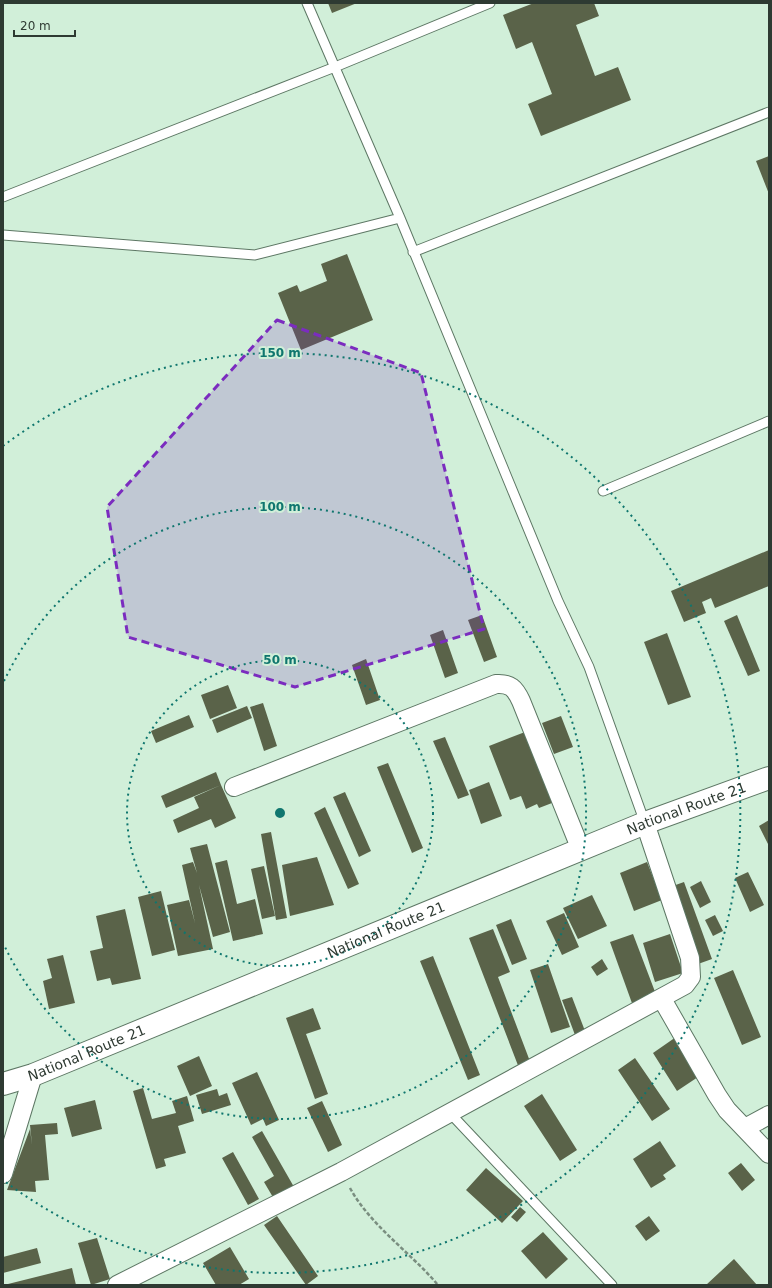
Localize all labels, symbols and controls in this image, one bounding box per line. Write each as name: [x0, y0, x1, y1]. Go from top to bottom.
scale bar: [14, 12, 75, 38]
text: 20 m: [20, 19, 51, 33]
text: 150 m: [259, 346, 301, 360]
text: 100 m: [259, 500, 301, 514]
text: 50 m: [263, 653, 297, 667]
street label: National Route 21: [624, 779, 748, 838]
centre of rings: [273, 806, 287, 820]
street label: National Route 21: [325, 898, 447, 961]
street label: National Route 21: [26, 1022, 148, 1084]

